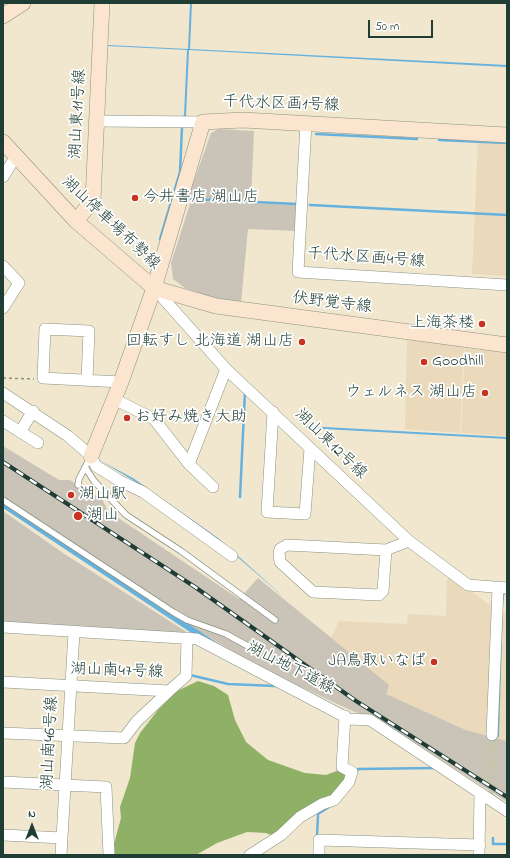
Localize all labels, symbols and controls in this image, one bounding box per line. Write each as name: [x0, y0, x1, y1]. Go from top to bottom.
scale bar: [370, 12, 435, 38]
text: 50 m: [375, 18, 399, 36]
street label: 湖山東11号線: [67, 68, 91, 160]
street label: 千代水区画1号線: [222, 93, 340, 117]
street label: 湖山停車場布勢線: [57, 173, 163, 275]
place label: 今井書店 湖山店: [143, 188, 259, 208]
marker: 今井書店 湖山店: [130, 193, 140, 203]
street label: 千代水区画4号線: [306, 245, 426, 273]
street label: 伏野覚寺線: [291, 290, 373, 318]
place label: 上海茶楼: [410, 314, 474, 334]
marker: 上海茶楼: [477, 319, 487, 329]
place label: 回転すし 北海道 湖山店: [126, 332, 294, 352]
marker: 回転すし 北海道 湖山店: [297, 337, 307, 347]
place label: Goodhill: [432, 352, 484, 372]
marker: Goodhill: [419, 357, 429, 367]
place label: ウェルネス 湖山店: [345, 383, 477, 403]
marker: ウェルネス 湖山店: [480, 388, 490, 398]
street label: 湖山東12号線: [290, 406, 370, 484]
place label: お好み焼き大助: [135, 408, 247, 428]
marker: お好み焼き大助: [122, 413, 132, 423]
place label: 湖山駅: [79, 485, 127, 505]
marker: 湖山駅: [66, 490, 76, 500]
place label: 湖山: [87, 506, 119, 526]
marker: 湖山: [72, 510, 84, 522]
street label: 湖山地下道線: [243, 639, 337, 699]
place label: JA鳥取いなば: [328, 652, 426, 672]
marker: JA鳥取いなば: [429, 657, 439, 667]
street label: 湖山南47号線: [70, 661, 164, 683]
street label: 湖山南46号線: [39, 696, 63, 790]
north arrow: [12, 806, 52, 846]
text: N: [28, 806, 36, 822]

